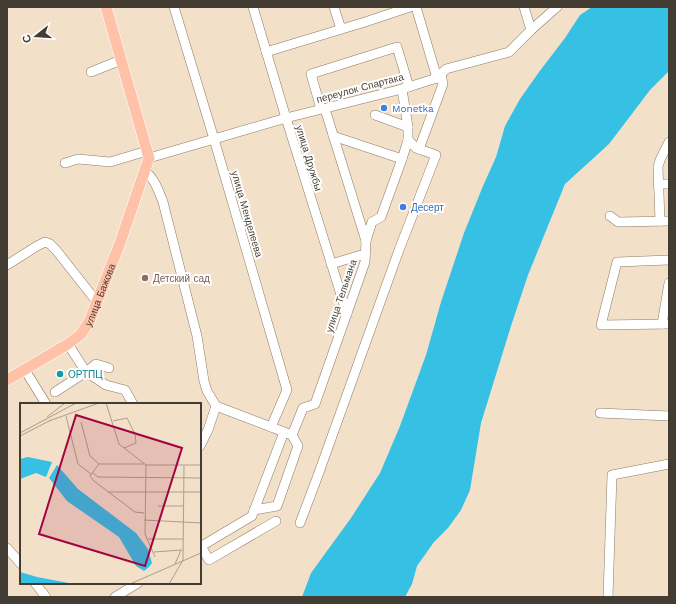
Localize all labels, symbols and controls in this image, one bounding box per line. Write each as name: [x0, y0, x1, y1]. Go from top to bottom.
north arrow: [16, 16, 56, 56]
text: С: [20, 33, 34, 44]
street label: переулок Спартака: [315, 71, 405, 105]
marker: Monetka: [379, 103, 389, 113]
place label: Monetka: [392, 103, 434, 114]
street label: улица Дружбы: [294, 124, 324, 192]
street label: улица Менделеева: [229, 170, 265, 259]
marker: Десерт: [398, 202, 408, 212]
place label: Десерт: [411, 202, 444, 213]
street label: улица Тельмана: [323, 258, 359, 334]
street label: улица Бажова: [82, 262, 117, 328]
marker: Детский сад: [140, 273, 150, 283]
place label: Детский сад: [153, 273, 210, 284]
marker: ОРТПЦ: [55, 369, 65, 379]
place label: ОРТПЦ: [68, 369, 103, 380]
inset map: [20, 403, 201, 584]

